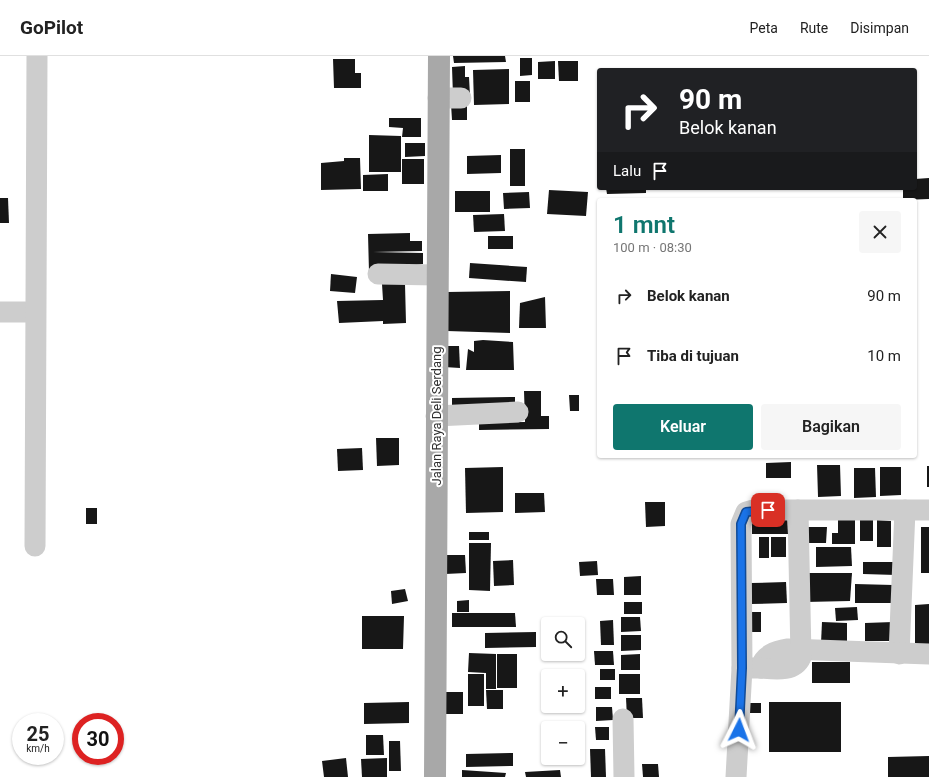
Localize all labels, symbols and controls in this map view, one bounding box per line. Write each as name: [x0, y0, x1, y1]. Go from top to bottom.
text: GoPilot: [20, 16, 83, 39]
text: Peta: [750, 20, 778, 36]
text: Rute: [800, 20, 828, 36]
text: Disimpan: [850, 20, 909, 36]
text: 90 m: [679, 83, 742, 116]
icon: right: [613, 84, 665, 136]
text: Belok kanan: [679, 117, 777, 138]
icon: arrive: [649, 160, 671, 182]
text: Lalu: [613, 162, 641, 180]
text: 1 mnt: [613, 211, 675, 239]
button: close: [859, 211, 901, 253]
text: 100 m · 08:30: [613, 240, 692, 255]
icon: right: [613, 285, 635, 307]
text: Belok kanan: [647, 287, 730, 305]
text: 90 m: [867, 287, 901, 305]
icon: arrive: [613, 345, 635, 367]
street label: Jalan Raya Deli Serdang: [429, 347, 444, 485]
text: Tiba di tujuan: [647, 347, 739, 365]
text: 10 m: [867, 347, 901, 365]
button: Keluar: [613, 404, 753, 450]
button: Bagikan: [761, 404, 901, 450]
pin: [751, 493, 785, 527]
icon: arrive: [757, 499, 779, 521]
map controls: [541, 617, 585, 765]
button: search: [541, 617, 585, 661]
button: +: [541, 669, 585, 713]
position arrow: [718, 709, 760, 751]
speed limit sign: 30: [72, 713, 124, 765]
button: −: [541, 721, 585, 765]
text: 25: [27, 722, 49, 746]
text: km/h: [26, 743, 50, 754]

